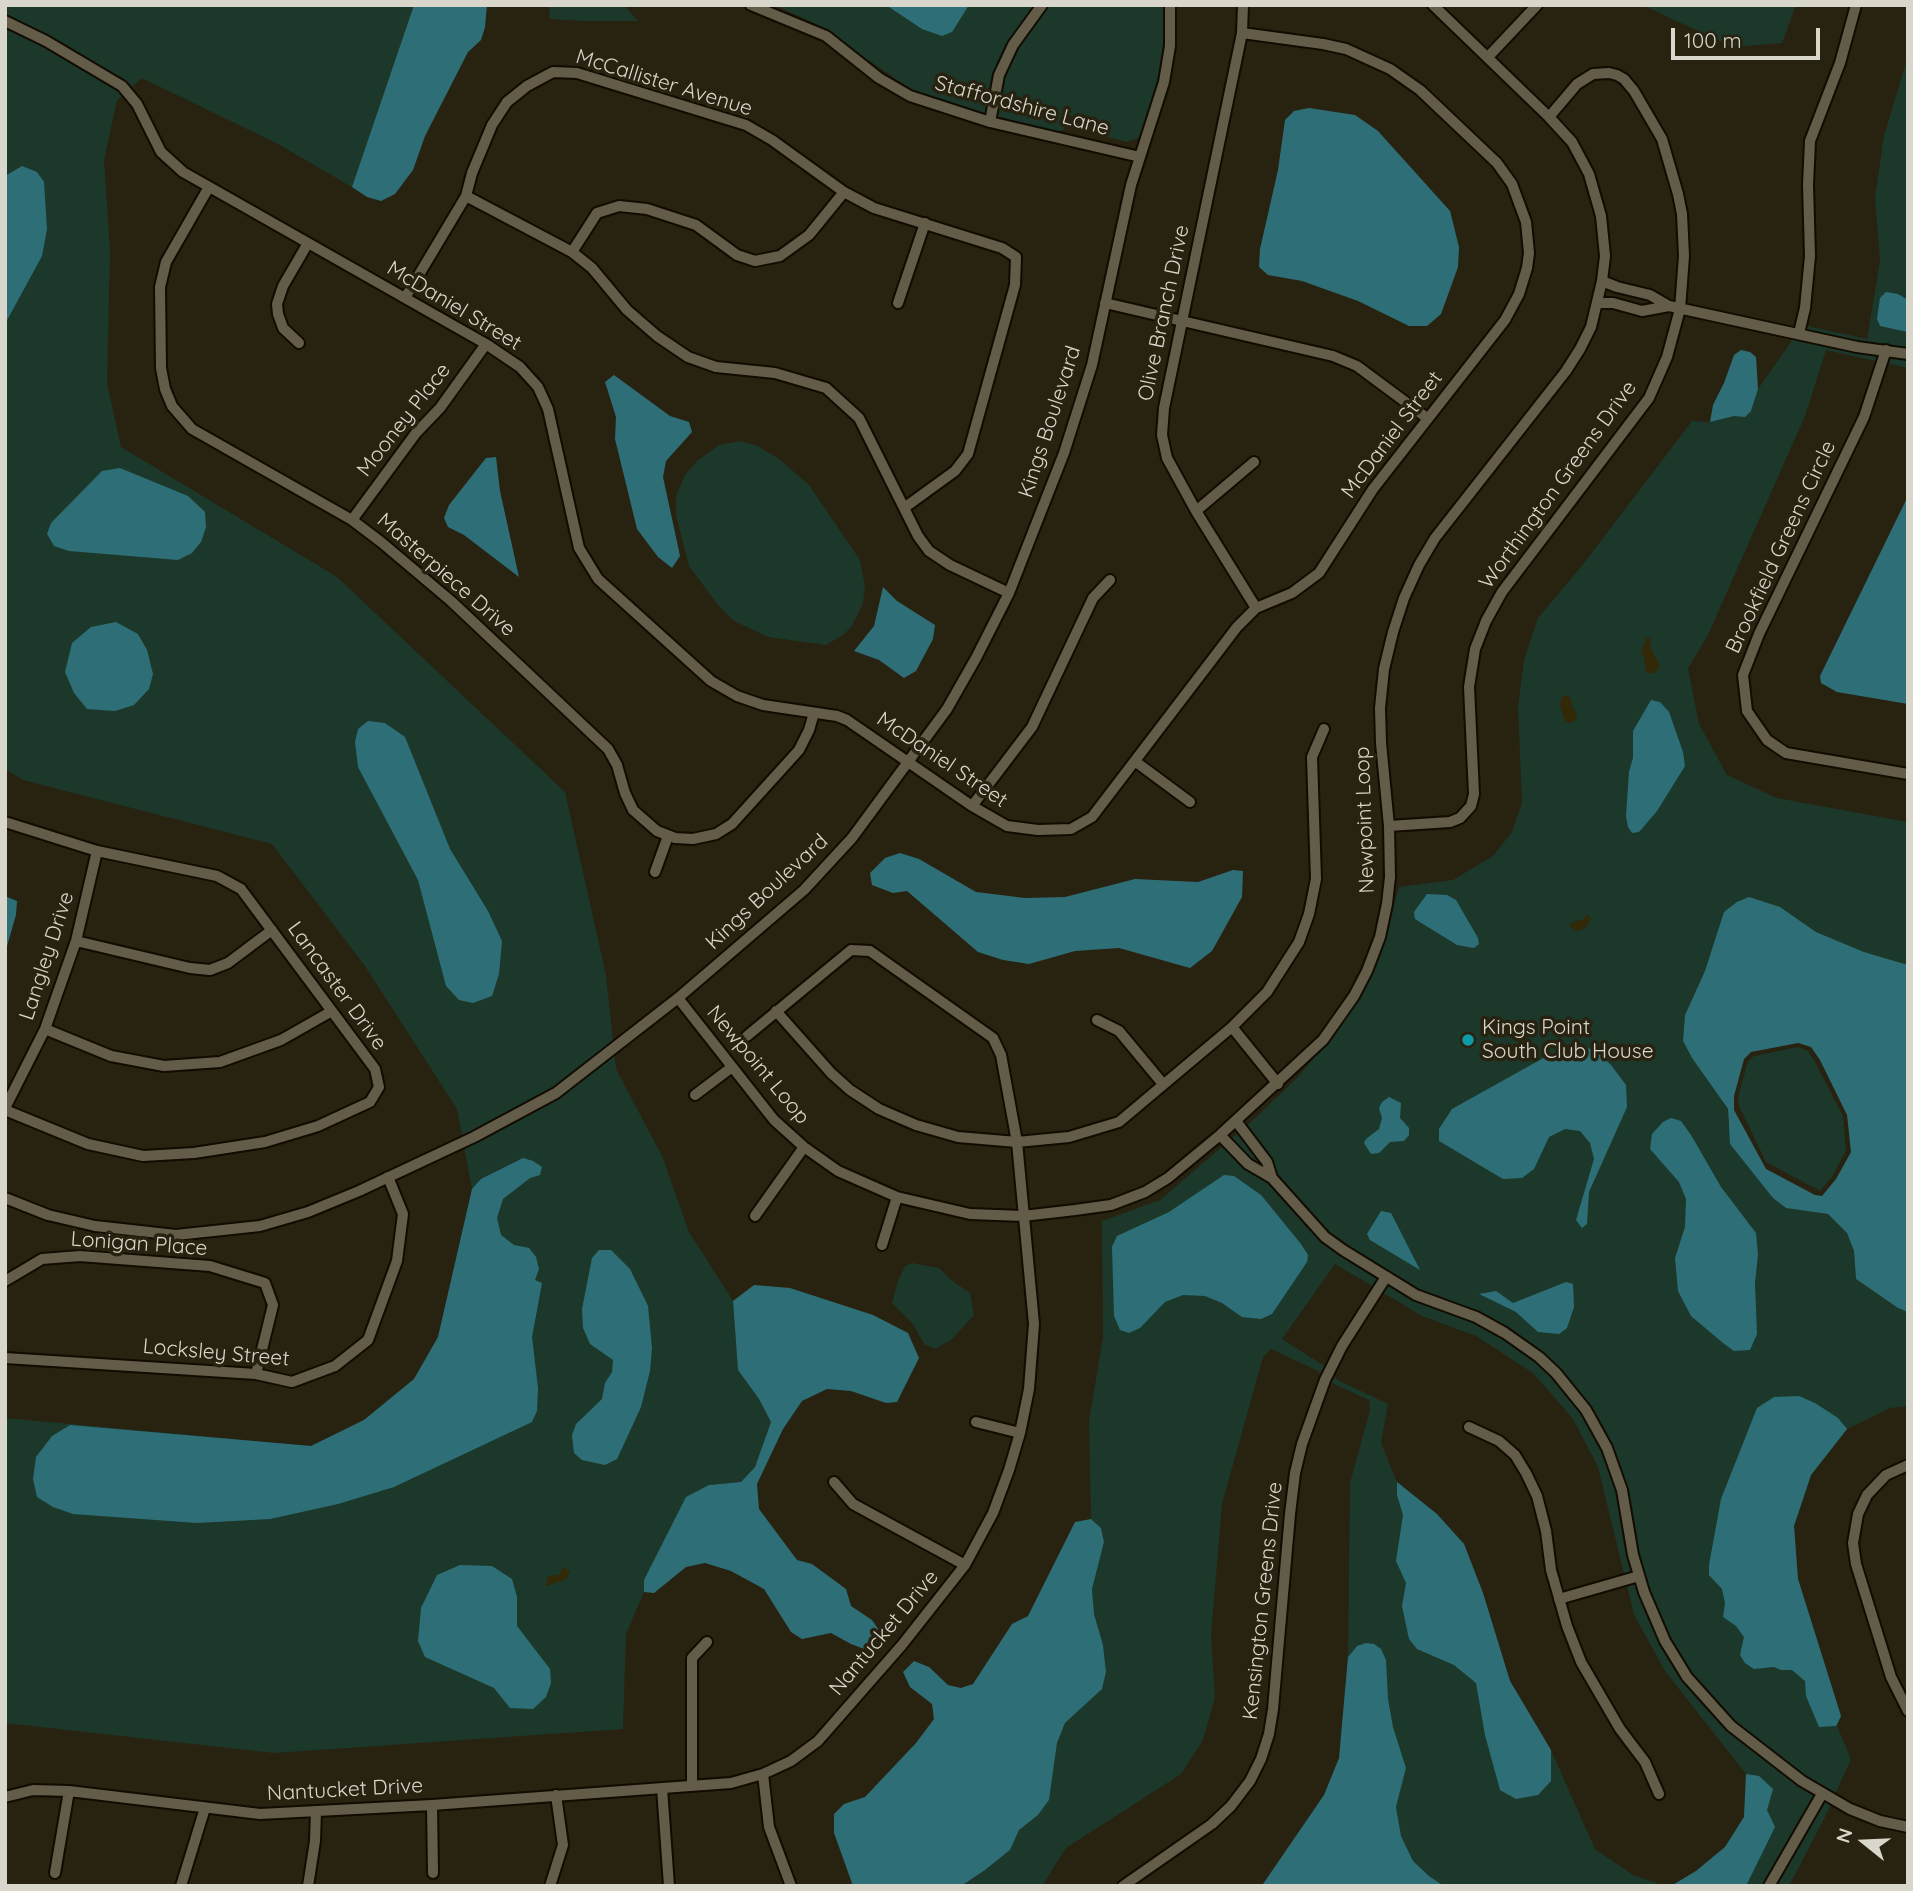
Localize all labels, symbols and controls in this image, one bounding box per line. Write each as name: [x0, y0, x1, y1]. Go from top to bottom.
scale bar: [1675, 14, 1824, 58]
text: 100 m: [1684, 27, 1742, 53]
street label: McCallister Avenue: [573, 44, 755, 122]
street label: Staffordshire Lane: [932, 71, 1112, 141]
street label: Olive Branch Drive: [1133, 223, 1195, 403]
street label: McDaniel Street: [382, 256, 526, 356]
street label: Kings Boulevard: [1014, 343, 1086, 501]
street label: Mooney Place: [352, 358, 456, 482]
street label: McDaniel Street: [1336, 367, 1448, 503]
street label: Worthington Greens Drive: [1474, 376, 1642, 594]
street label: Brookfield Greens Circle: [1721, 437, 1841, 657]
street label: Masterpiece Drive: [372, 508, 520, 642]
street label: McDaniel Street: [872, 707, 1012, 813]
street label: Newpoint Loop: [1350, 746, 1380, 894]
street label: Kings Boulevard: [701, 829, 833, 955]
street label: Langley Drive: [14, 889, 80, 1023]
street label: Lancaster Drive: [282, 917, 392, 1055]
street label: Newpoint Loop: [701, 1001, 815, 1129]
place label: Kings Point South Club House: [1482, 1015, 1654, 1065]
marker: Kings Point South Club House: [1460, 1032, 1476, 1048]
street label: Lonigan Place: [70, 1227, 208, 1261]
street label: Locksley Street: [142, 1334, 290, 1372]
street label: Kensington Greens Drive: [1238, 1481, 1288, 1721]
street label: Nantucket Drive: [824, 1565, 944, 1701]
street label: Nantucket Drive: [266, 1773, 424, 1807]
north arrow: [1829, 1807, 1899, 1877]
text: N: [1830, 1825, 1858, 1846]

